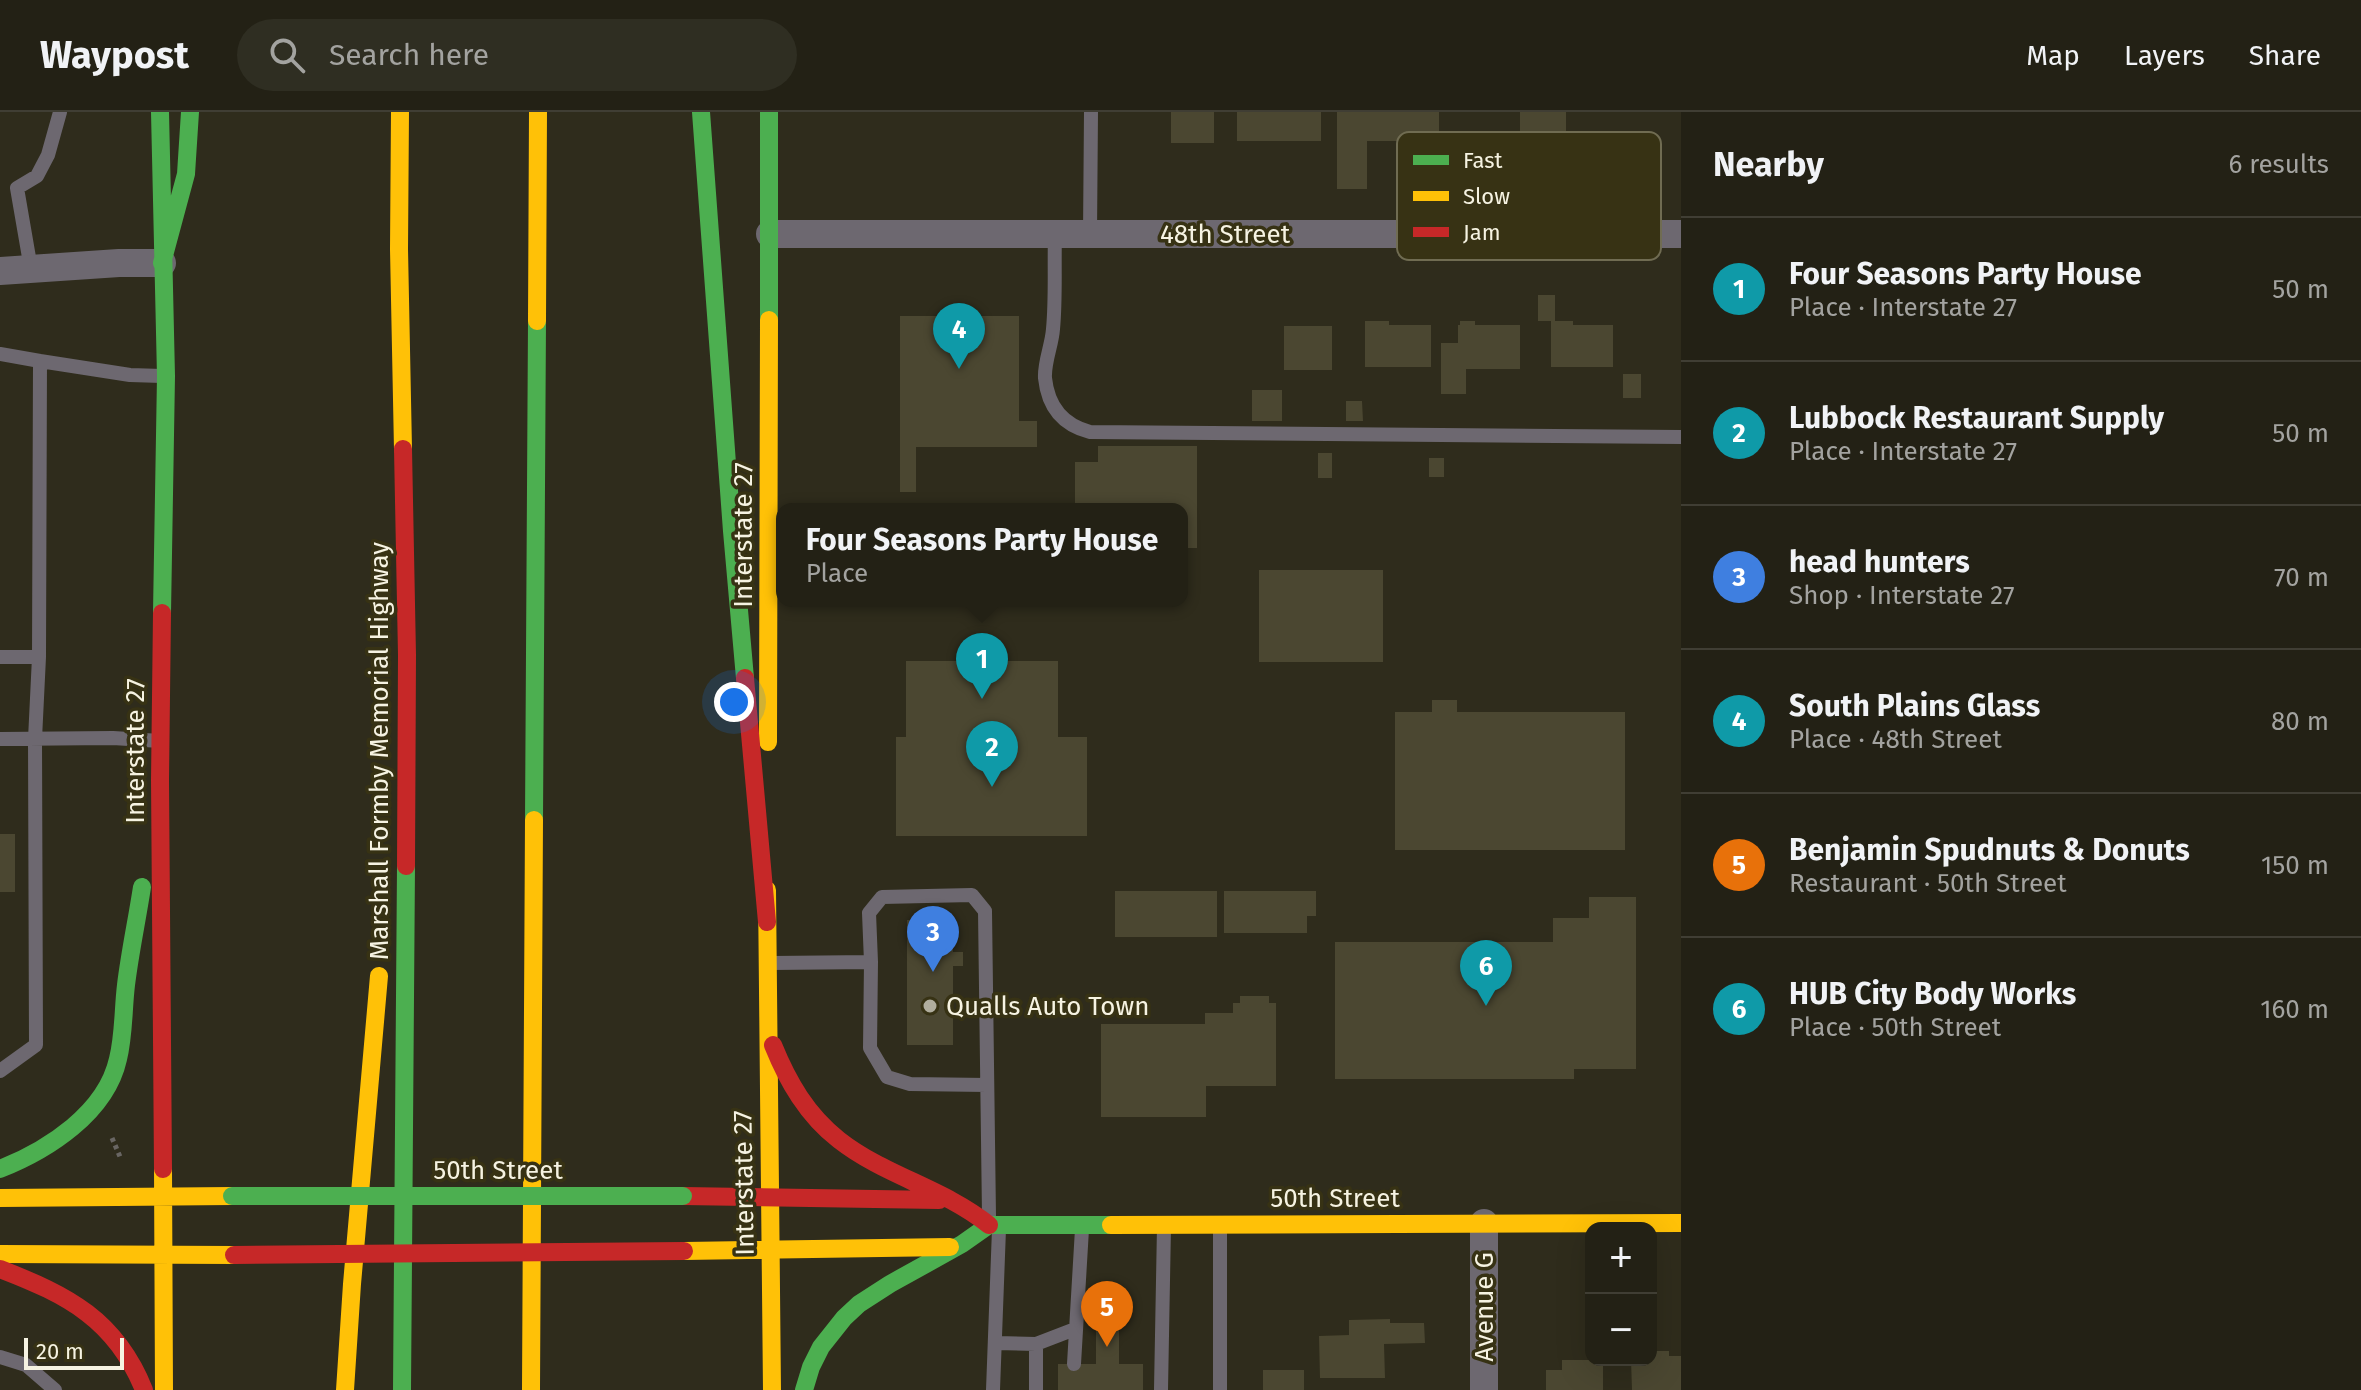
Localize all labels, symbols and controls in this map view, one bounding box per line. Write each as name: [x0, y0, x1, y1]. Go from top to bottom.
search box: [237, 19, 797, 91]
text: Waypost: [40, 32, 189, 78]
icon: search: [265, 33, 309, 77]
text: Search here: [329, 37, 489, 73]
text: Map: [2026, 39, 2080, 72]
text: Layers: [2124, 39, 2205, 72]
text: Share: [2249, 39, 2321, 72]
legend: [1397, 132, 1661, 260]
text: Nearby: [1713, 144, 1824, 185]
text: Fast: [1463, 147, 1503, 174]
text: 6 results: [2228, 149, 2329, 180]
text: Slow: [1463, 183, 1510, 210]
street label: 48th Street: [1160, 219, 1291, 250]
text: Jam: [1463, 219, 1501, 246]
text: Four Seasons Party House: [1789, 256, 2142, 292]
text: 1: [1733, 274, 1745, 305]
text: 50 m: [2272, 274, 2329, 305]
text: Place · Interstate 27: [1789, 292, 2017, 323]
pin: 4: [933, 303, 985, 369]
text: Lubbock Restaurant Supply: [1789, 400, 2164, 436]
text: 2: [1732, 418, 1746, 449]
text: 50 m: [2272, 418, 2329, 449]
text: Place · Interstate 27: [1789, 436, 2017, 467]
street label: Interstate 27: [728, 462, 759, 608]
popup: [776, 503, 1188, 607]
text: Four Seasons Party House: [806, 522, 1158, 558]
street label: Marshall Formby Memorial Highway: [364, 542, 395, 960]
text: head hunters: [1789, 544, 1970, 580]
text: Place: [806, 558, 868, 589]
text: 3: [1732, 562, 1746, 593]
text: 70 m: [2274, 562, 2329, 593]
text: Shop · Interstate 27: [1789, 580, 2014, 611]
pin: 1: [956, 633, 1008, 699]
street label: Interstate 27: [120, 678, 151, 824]
your location: [714, 682, 754, 722]
text: South Plains Glass: [1789, 688, 2040, 724]
text: 4: [1732, 706, 1746, 737]
text: 80 m: [2271, 706, 2329, 737]
pin: 2: [966, 721, 1018, 787]
text: Place · 48th Street: [1789, 724, 2002, 755]
text: Benjamin Spudnuts & Donuts: [1789, 832, 2190, 868]
text: 5: [1732, 850, 1746, 881]
text: 150 m: [2261, 850, 2329, 881]
text: Restaurant · 50th Street: [1789, 868, 2067, 899]
pin: 3: [907, 906, 959, 972]
pin: 6: [1460, 940, 1512, 1006]
text: HUB City Body Works: [1789, 976, 2076, 1012]
place label: Qualls Auto Town: [946, 991, 1149, 1022]
text: 6: [1732, 994, 1746, 1025]
text: 160 m: [2260, 994, 2329, 1025]
marker: Qualls Auto Town: [921, 997, 939, 1015]
text: Place · 50th Street: [1789, 1012, 2001, 1043]
street label: Interstate 27: [727, 1110, 761, 1256]
street label: 50th Street: [433, 1155, 563, 1186]
street label: 50th Street: [1270, 1183, 1400, 1214]
map controls: [1585, 1222, 1657, 1366]
button: +: [1585, 1222, 1657, 1294]
street label: Avenue G: [1469, 1252, 1500, 1362]
pin: 5: [1081, 1281, 1133, 1347]
button: −: [1585, 1294, 1657, 1366]
scale bar: [24, 1334, 124, 1370]
text: 20 m: [36, 1338, 84, 1365]

